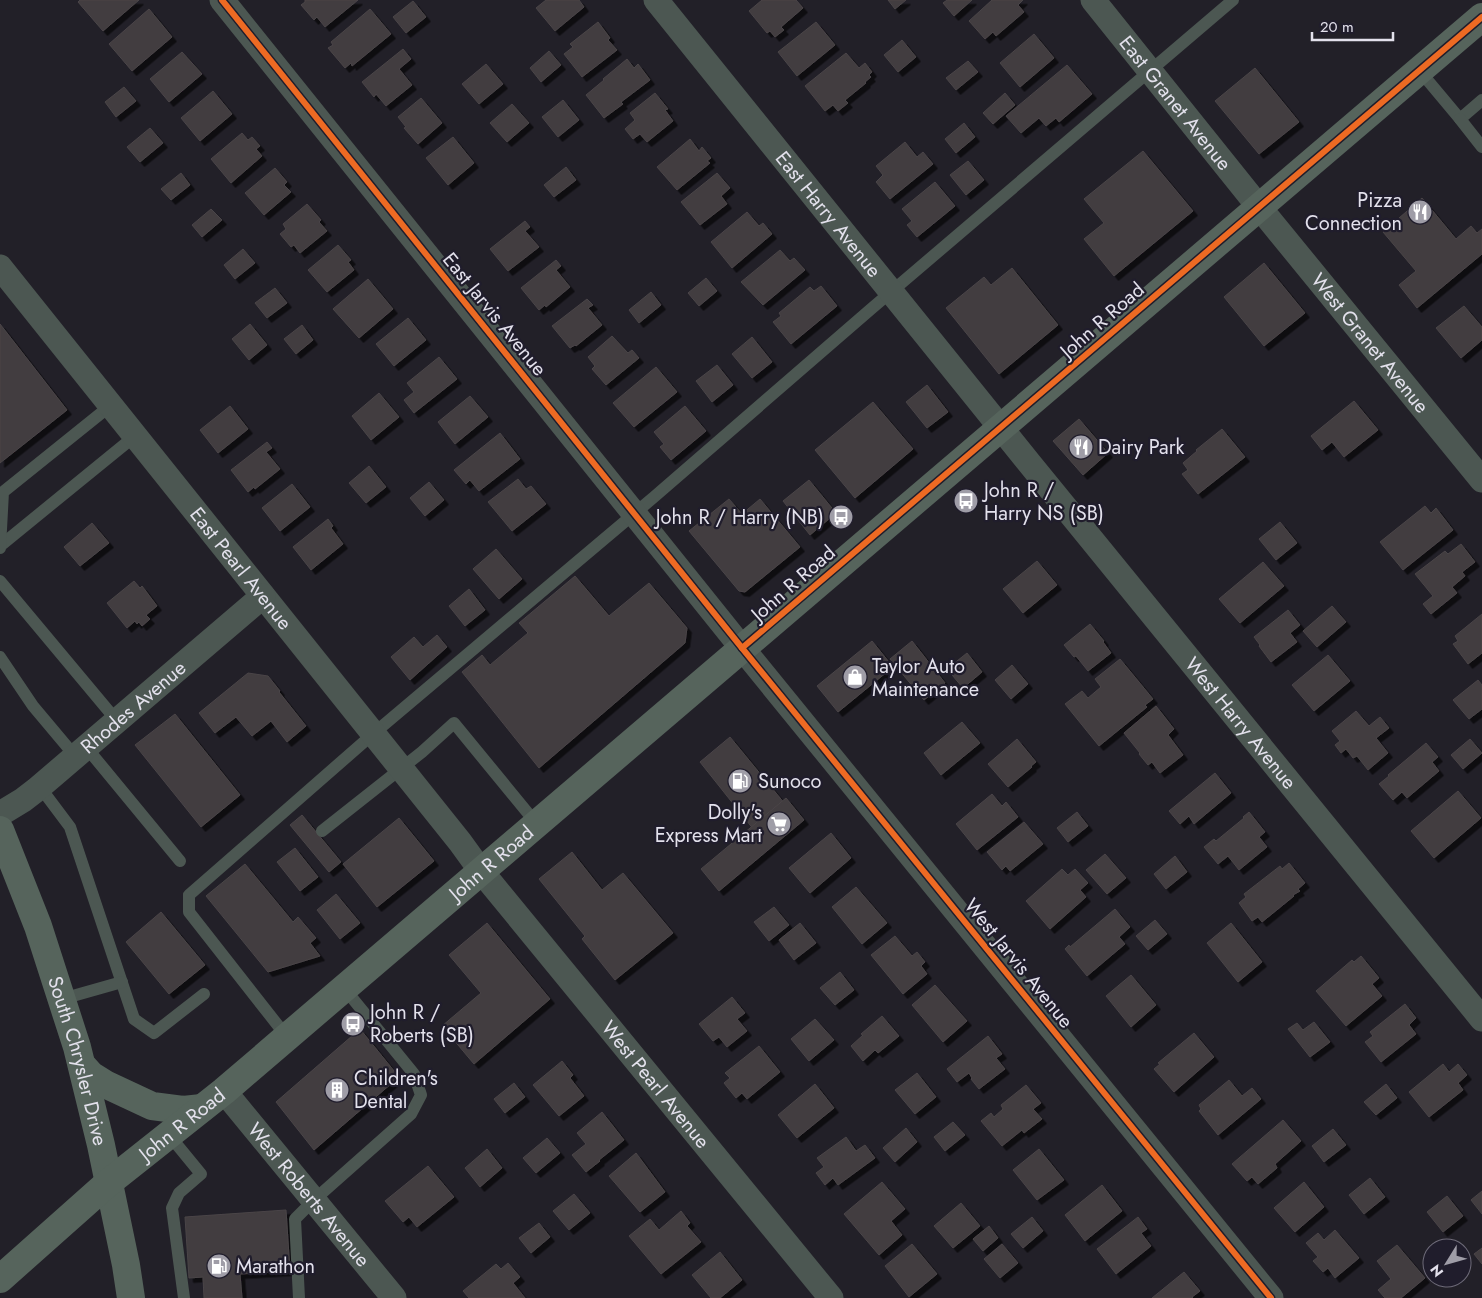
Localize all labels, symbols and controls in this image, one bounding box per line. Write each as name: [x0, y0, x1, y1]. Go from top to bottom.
scale bar: [1312, 10, 1393, 42]
text: 20 m: [1320, 16, 1354, 38]
street label: East Granet Avenue: [1112, 30, 1238, 177]
street label: East Harry Avenue: [768, 145, 888, 284]
place label: Pizza Connection: [1305, 186, 1402, 238]
restaurant icon: Pizza Connection: [1407, 199, 1433, 225]
street label: East Jarvis Avenue: [436, 246, 554, 382]
street label: West Granet Avenue: [1304, 267, 1436, 420]
street label: John R Road: [1052, 276, 1151, 367]
place label: Dairy Park: [1098, 433, 1185, 462]
restaurant icon: Dairy Park: [1068, 434, 1094, 460]
place label: John R / Harry NS (SB): [981, 476, 1104, 528]
bus stop icon: John R / Harry NS (SB): [953, 488, 979, 514]
street label: East Pearl Avenue: [183, 501, 299, 636]
place label: John R / Harry (NB): [653, 503, 824, 532]
bus stop icon: John R / Harry (NB): [828, 504, 854, 530]
street label: John R Road: [743, 539, 842, 630]
street label: West Harry Avenue: [1178, 651, 1303, 796]
place label: Taylor Auto Maintenance: [872, 652, 979, 704]
street label: Rhodes Avenue: [74, 654, 192, 761]
shop icon: Taylor Auto Maintenance: [842, 664, 868, 690]
place label: Sunoco: [758, 767, 821, 796]
fuel station icon: Sunoco: [727, 768, 753, 794]
place label: Dolly's Express Mart: [655, 798, 762, 850]
supermarket icon: Dolly's Express Mart: [766, 811, 792, 837]
street label: John R Road: [441, 819, 540, 910]
street label: West Jarvis Avenue: [957, 892, 1080, 1034]
street label: South Chrysler Drive: [40, 973, 115, 1149]
place label: John R / Roberts (SB): [367, 998, 474, 1050]
bus stop icon: John R / Roberts (SB): [340, 1011, 366, 1037]
street label: West Pearl Avenue: [594, 1015, 717, 1155]
place label: Children's Dental: [354, 1064, 438, 1116]
building icon: Children's Dental: [324, 1077, 350, 1103]
street label: John R Road: [131, 1081, 232, 1170]
street label: West Roberts Avenue: [241, 1116, 377, 1273]
north arrow: [1422, 1238, 1472, 1288]
place label: Marathon: [236, 1252, 315, 1281]
fuel station icon: Marathon: [206, 1253, 232, 1279]
text: N: [1425, 1260, 1448, 1281]

